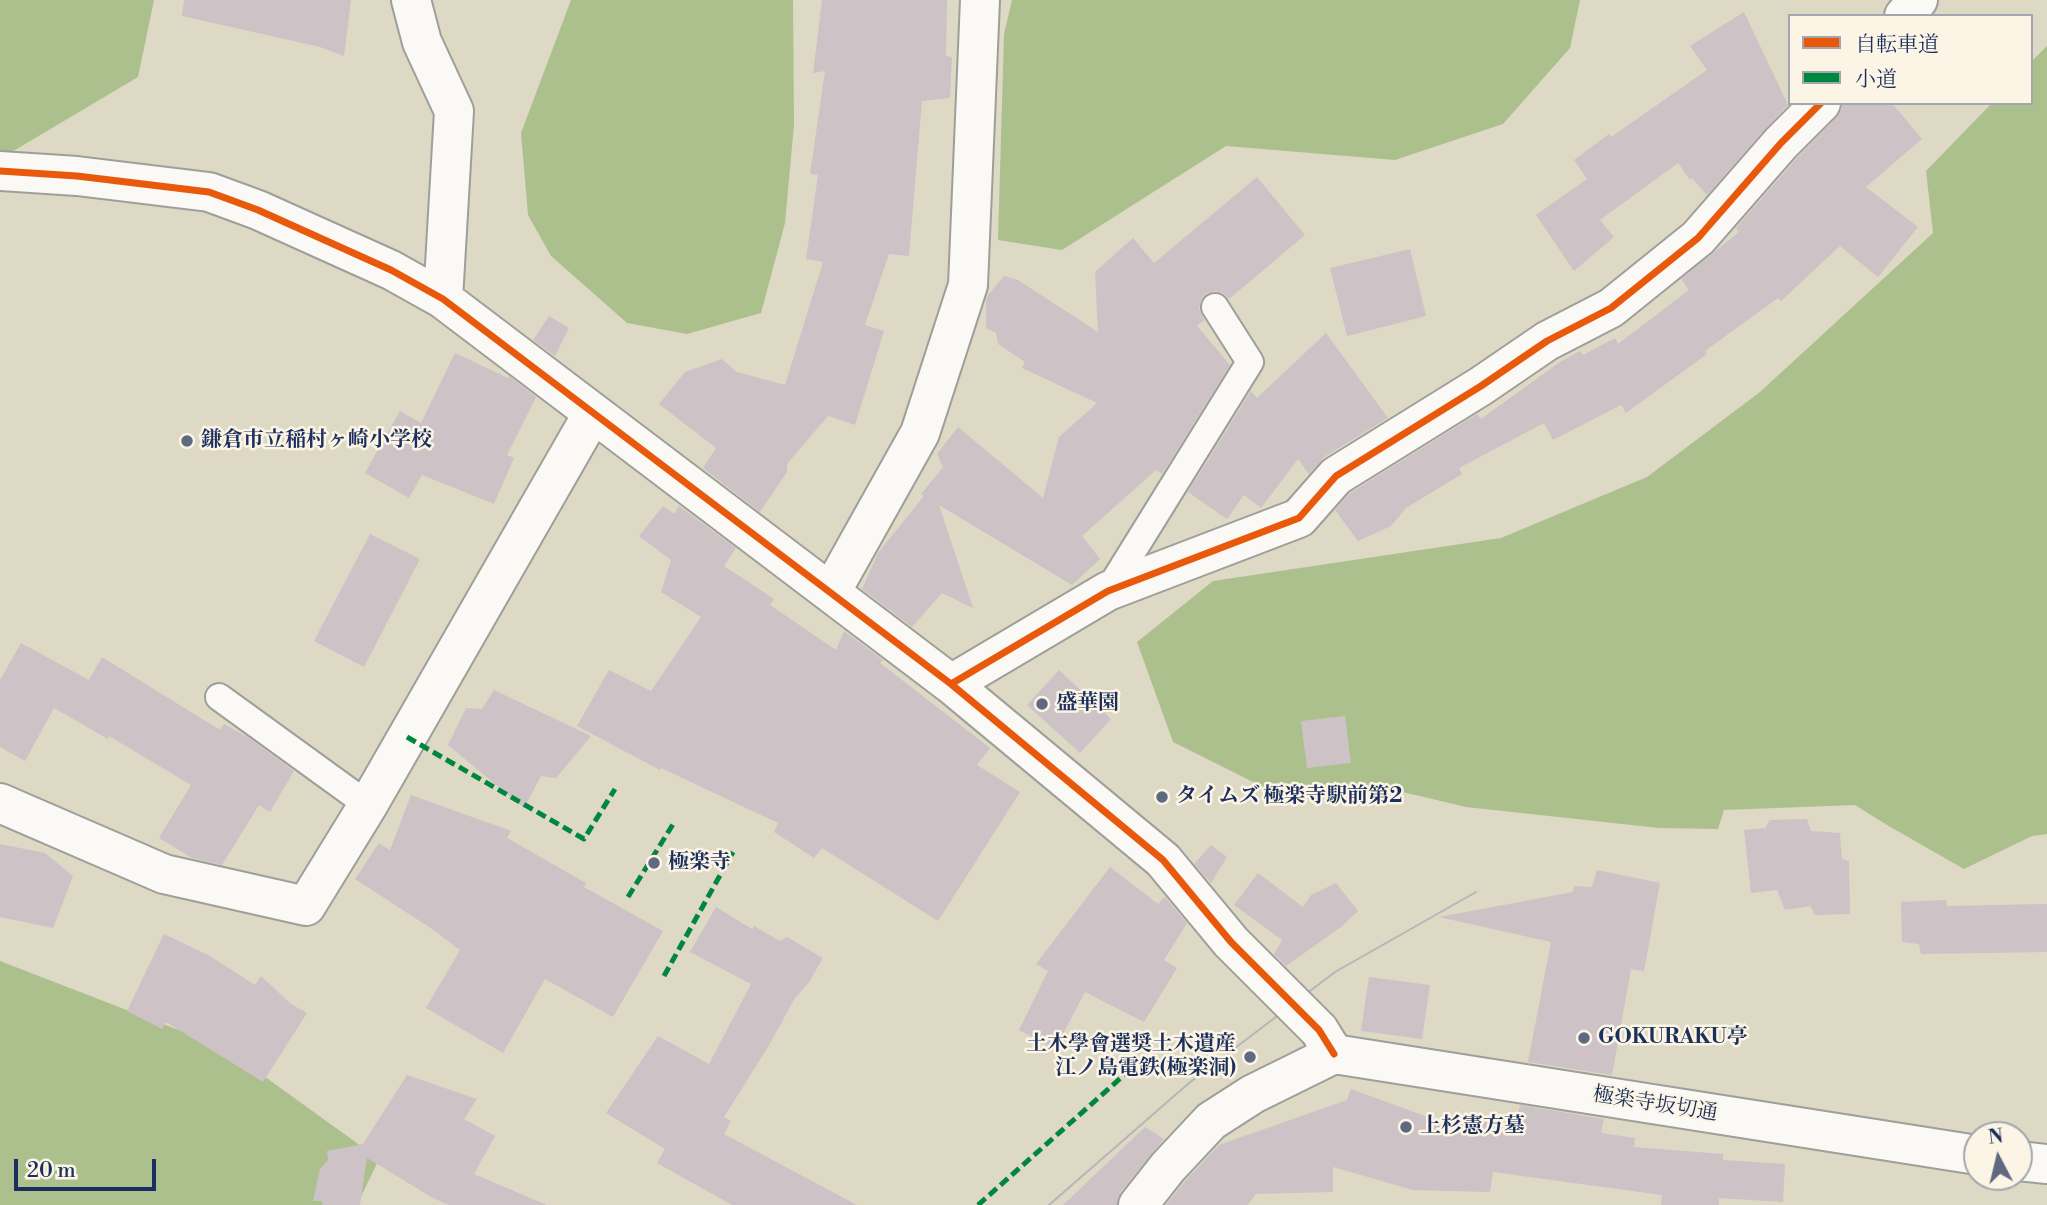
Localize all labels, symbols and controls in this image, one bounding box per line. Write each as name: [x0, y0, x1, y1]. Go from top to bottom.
legend: [1788, 14, 2033, 105]
text: 自転車道: [1855, 32, 1939, 58]
text: 小道: [1855, 67, 1897, 93]
place label: 鎌倉市立稲村ヶ崎小学校: [201, 428, 432, 454]
marker: 鎌倉市立稲村ヶ崎小学校: [179, 433, 195, 449]
place label: 盛華園: [1056, 691, 1119, 717]
marker: 盛華園: [1034, 696, 1050, 712]
place label: タイムズ 極楽寺駅前第2: [1176, 784, 1402, 810]
marker: タイムズ 極楽寺駅前第2: [1154, 789, 1170, 805]
place label: 極楽寺: [668, 850, 731, 876]
marker: 極楽寺: [646, 855, 662, 871]
place label: GOKURAKU亭: [1598, 1025, 1748, 1051]
marker: GOKURAKU亭: [1576, 1030, 1592, 1046]
place label: 土木學會選奨土木遺産 江ノ島電鉄(極楽洞): [1026, 1032, 1236, 1082]
marker: 土木學會選奨土木遺産 江ノ島電鉄(極楽洞): [1242, 1049, 1258, 1065]
street label: 極楽寺坂切通: [1591, 1083, 1719, 1127]
place label: 上杉憲方墓: [1420, 1114, 1525, 1140]
marker: 上杉憲方墓: [1398, 1119, 1414, 1135]
north arrow: [1963, 1121, 2033, 1191]
text: N: [1987, 1124, 2005, 1150]
scale bar: [18, 1146, 159, 1190]
text: 20 m: [27, 1158, 76, 1184]

